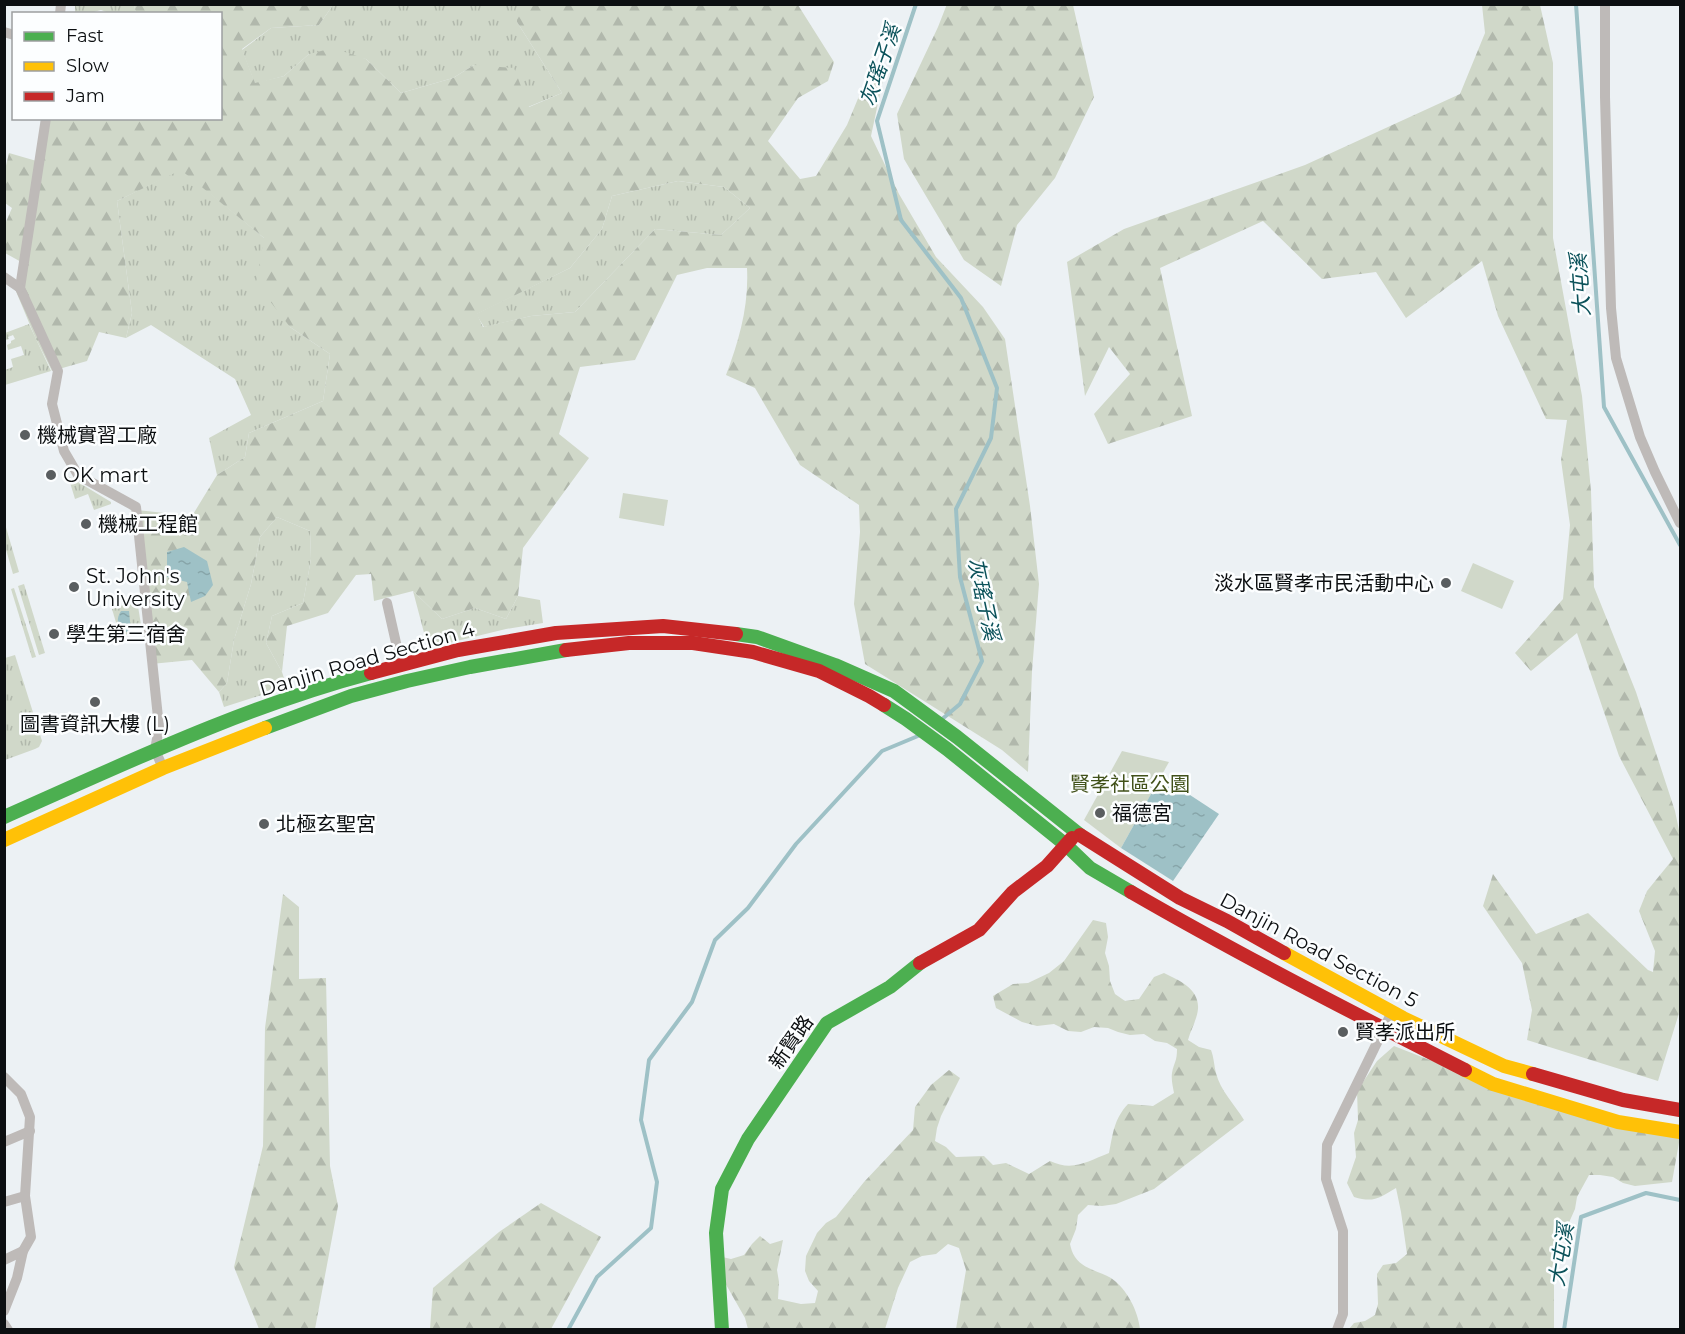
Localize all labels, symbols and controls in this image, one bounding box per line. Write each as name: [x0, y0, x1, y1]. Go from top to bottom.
legend: [12, 12, 222, 120]
water label: 灰瑤子溪: [855, 18, 906, 109]
text: Fast: [66, 25, 104, 47]
text: Slow: [66, 55, 109, 77]
text: Jam: [65, 85, 105, 107]
water label: 大屯溪: [1565, 250, 1595, 317]
place label: 機械實習工廠: [37, 423, 157, 447]
marker: 機械實習工廠: [18, 428, 32, 442]
place label: OK mart: [63, 463, 149, 487]
marker: OK mart: [44, 468, 58, 482]
place label: 機械工程館: [98, 512, 198, 536]
marker: 機械工程館: [79, 517, 93, 531]
water label: 灰瑤子溪: [963, 555, 1006, 646]
place label: St. John's University: [86, 564, 185, 611]
place label: 淡水區賢孝市民活動中心: [1214, 571, 1434, 595]
marker: 淡水區賢孝市民活動中心: [1439, 576, 1453, 590]
marker: St. John's University: [67, 580, 81, 594]
street label: Danjin Road Section 4: [257, 617, 477, 701]
place label: 學生第三宿舍: [66, 622, 186, 646]
marker: 學生第三宿舍: [47, 627, 61, 641]
marker: 圖書資訊大樓 (L): [88, 695, 102, 709]
place label: 圖書資訊大樓 (L): [20, 712, 170, 736]
park label: 賢孝社區公園: [1070, 772, 1190, 796]
place label: 福德宮: [1112, 801, 1172, 825]
marker: 福德宮: [1093, 806, 1107, 820]
place label: 北極玄聖宮: [276, 812, 376, 836]
marker: 北極玄聖宮: [257, 817, 271, 831]
street label: Danjin Road Section 5: [1216, 888, 1422, 1012]
street label: 新賢路: [764, 1011, 818, 1073]
place label: 賢孝派出所: [1355, 1020, 1455, 1044]
marker: 賢孝派出所: [1336, 1025, 1350, 1039]
water label: 大屯溪: [1544, 1219, 1579, 1288]

